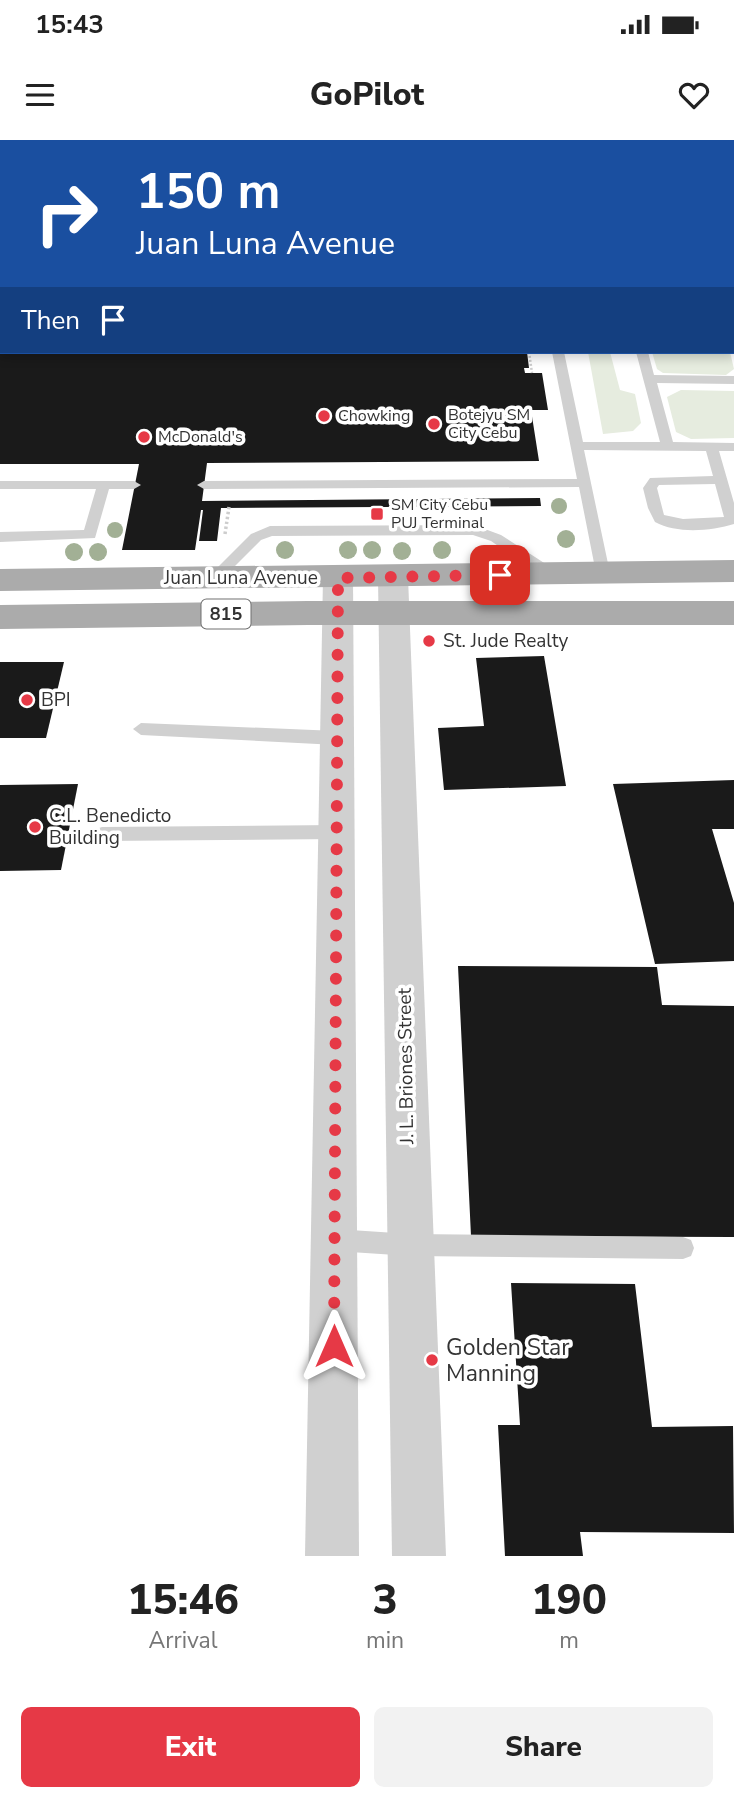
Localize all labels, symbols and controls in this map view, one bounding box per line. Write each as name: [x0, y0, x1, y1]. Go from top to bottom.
text: 15:43: [35, 7, 104, 42]
text: GoPilot: [310, 73, 424, 116]
icon: menu: [21, 76, 59, 114]
icon: heart: [675, 76, 713, 114]
text: 150 m: [136, 158, 280, 225]
icon: right: [21, 168, 112, 259]
text: Juan Luna Avenue: [136, 222, 395, 265]
icon: arrive: [94, 301, 132, 339]
text: Then: [21, 303, 80, 338]
place label: Botejyu SM City Cebu: [448, 404, 530, 444]
place label: Chowking: [338, 405, 410, 427]
marker: Chowking: [316, 408, 332, 424]
marker: Botejyu SM City Cebu: [426, 416, 442, 432]
place label: McDonald's: [158, 426, 243, 448]
marker: McDonald's: [136, 429, 152, 445]
place label: SM City Cebu PUJ Terminal: [391, 494, 488, 534]
marker: SM City Cebu PUJ Terminal: [369, 506, 385, 522]
pin: [470, 545, 530, 605]
icon: arrive: [481, 556, 519, 594]
street label: Juan Luna Avenue: [163, 565, 318, 591]
road number: 815: [202, 600, 250, 628]
place label: St. Jude Realty: [443, 628, 569, 654]
marker: St. Jude Realty: [421, 633, 437, 649]
place label: BPI: [41, 687, 71, 713]
marker: BPI: [19, 692, 35, 708]
place label: C.L. Benedicto Building: [49, 803, 171, 851]
marker: C.L. Benedicto Building: [27, 819, 43, 835]
street label: J. L. Briones Street: [392, 987, 420, 1145]
position arrow: [297, 1309, 371, 1383]
place label: Golden Star Manning: [446, 1332, 570, 1389]
marker: Golden Star Manning: [424, 1352, 440, 1368]
text: 15:46: [127, 1572, 239, 1629]
text: 3: [372, 1572, 398, 1629]
text: 190: [531, 1572, 607, 1629]
text: Arrival: [148, 1625, 218, 1656]
text: min: [366, 1625, 404, 1656]
text: m: [559, 1625, 579, 1656]
button: Exit: [21, 1707, 360, 1787]
button: Share: [374, 1707, 713, 1787]

